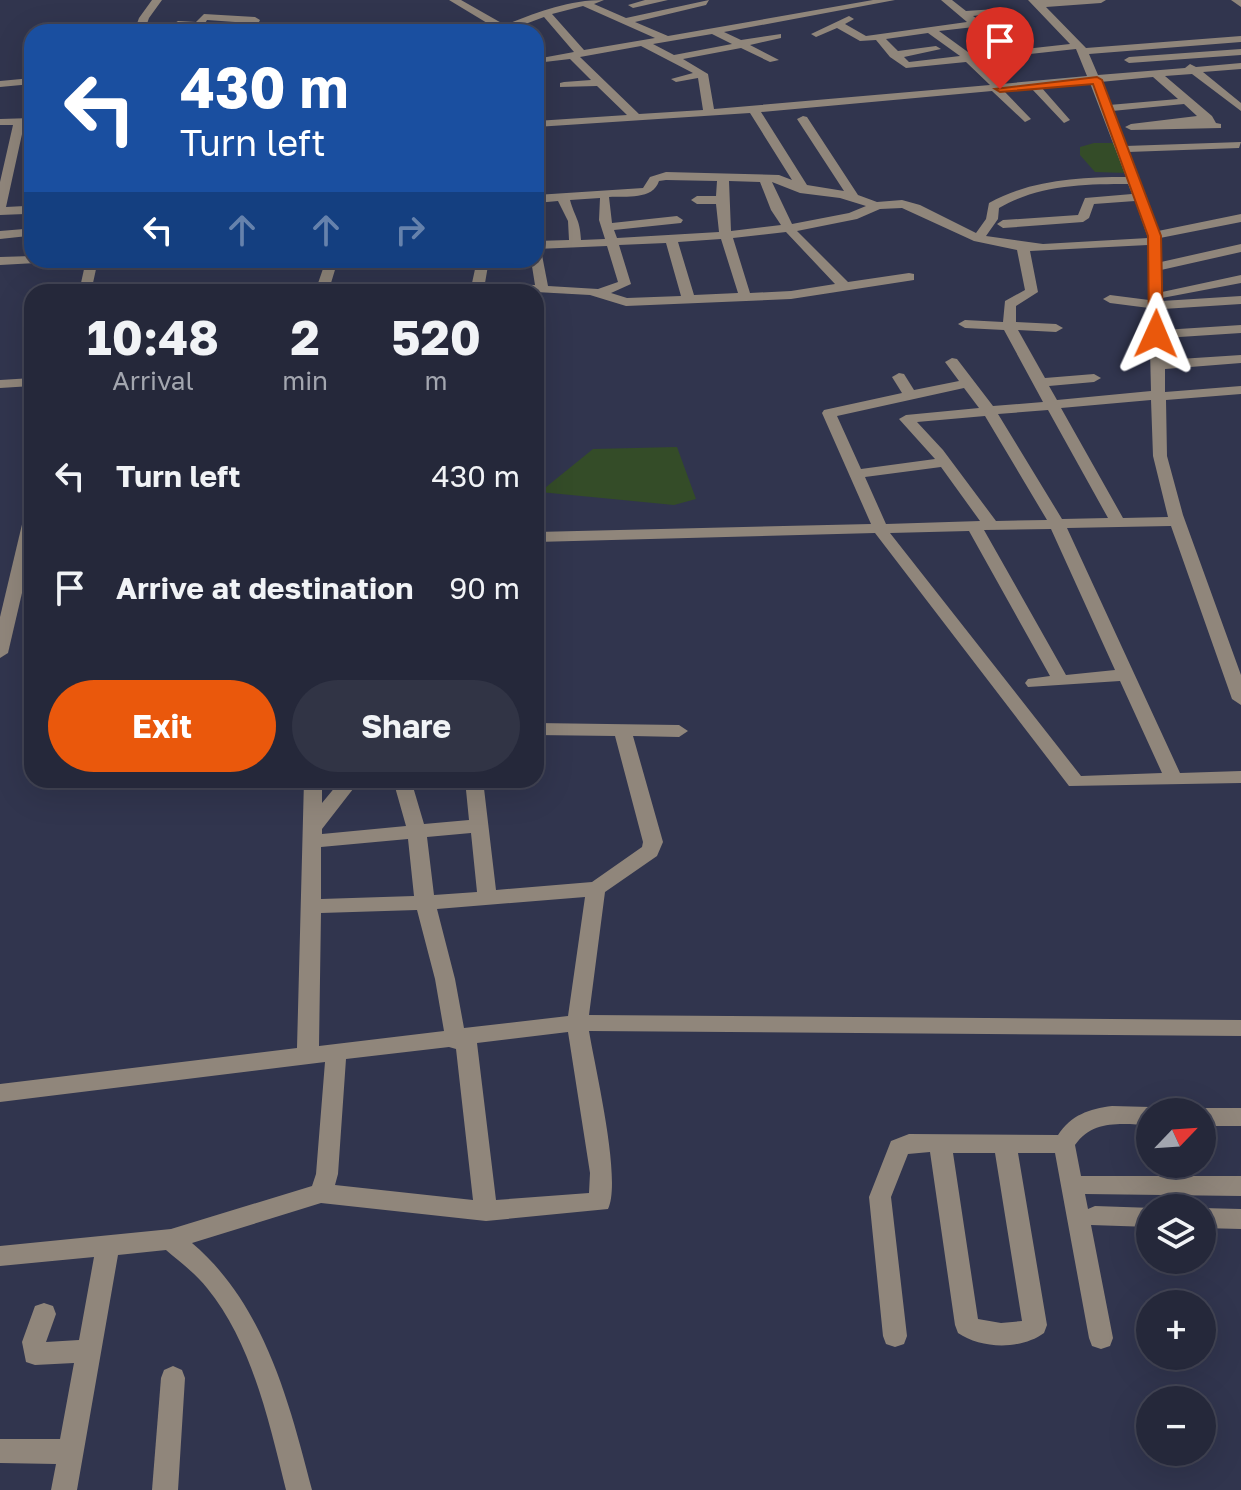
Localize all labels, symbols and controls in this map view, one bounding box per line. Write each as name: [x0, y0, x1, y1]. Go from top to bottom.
pin: [966, 7, 1034, 89]
icon: arrive: [978, 19, 1022, 63]
text: 430 m: [180, 53, 349, 120]
icon: left: [48, 56, 152, 160]
text: Turn left: [180, 121, 326, 164]
icon: left: [136, 208, 180, 252]
icon: ahead: [220, 208, 264, 252]
icon: ahead: [304, 208, 348, 252]
icon: right: [388, 208, 432, 252]
position arrow: [1114, 292, 1198, 376]
text: 10:48: [87, 308, 219, 366]
text: 2: [290, 308, 320, 366]
text: 520: [391, 308, 481, 366]
text: Arrival: [112, 365, 194, 396]
text: min: [282, 365, 328, 396]
text: m: [425, 365, 448, 396]
icon: left: [48, 454, 92, 498]
text: Turn left: [116, 458, 241, 494]
text: 430 m: [432, 458, 520, 494]
icon: arrive: [48, 566, 92, 610]
text: Arrive at destination: [116, 570, 413, 606]
text: 90 m: [449, 570, 520, 606]
button: Exit: [48, 680, 276, 772]
button: Share: [292, 680, 520, 772]
north arrow: [1136, 1098, 1216, 1178]
map controls: [1136, 1098, 1216, 1466]
button: layers: [1136, 1194, 1216, 1274]
button: +: [1136, 1290, 1216, 1370]
button: −: [1136, 1386, 1216, 1466]

